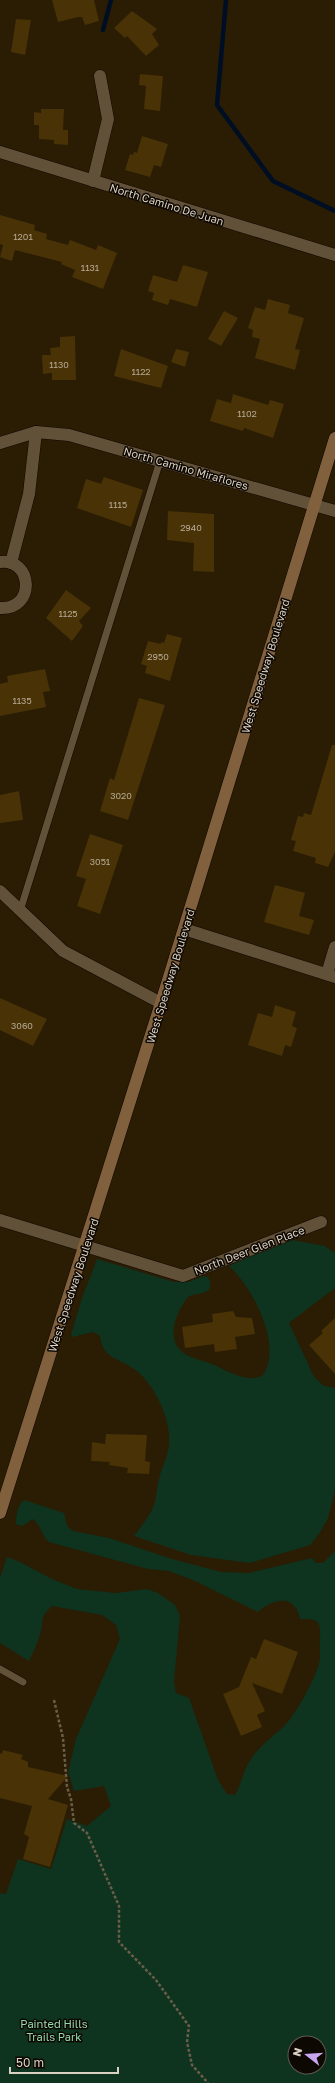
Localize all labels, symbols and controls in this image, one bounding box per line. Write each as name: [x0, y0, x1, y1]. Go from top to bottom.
street label: North Camino De Juan: [108, 180, 226, 228]
house number: 1201: [13, 231, 33, 242]
house number: 1131: [81, 262, 100, 273]
house number: 1130: [49, 359, 69, 370]
house number: 1122: [131, 366, 151, 377]
house number: 1102: [237, 408, 257, 419]
street label: North Camino Miraflores: [122, 444, 250, 492]
house number: 1115: [109, 499, 127, 510]
house number: 2940: [180, 522, 202, 533]
street label: West Speedway Boulevard: [238, 597, 292, 735]
house number: 1125: [58, 608, 78, 619]
house number: 2950: [147, 651, 169, 662]
house number: 1135: [12, 695, 32, 706]
house number: 3020: [110, 790, 132, 801]
house number: 3051: [90, 856, 111, 867]
street label: West Speedway Boulevard: [143, 907, 197, 1045]
house number: 3060: [11, 1020, 33, 1031]
street label: West Speedway Boulevard: [45, 1217, 101, 1353]
street label: North Deer Glen Place: [192, 1223, 306, 1277]
park label: Painted Hills Trails Park: [20, 2017, 88, 2043]
north arrow: [287, 2035, 327, 2075]
text: N: [290, 2046, 304, 2058]
scale bar: [10, 2049, 118, 2075]
text: 50 m: [16, 2055, 44, 2070]

